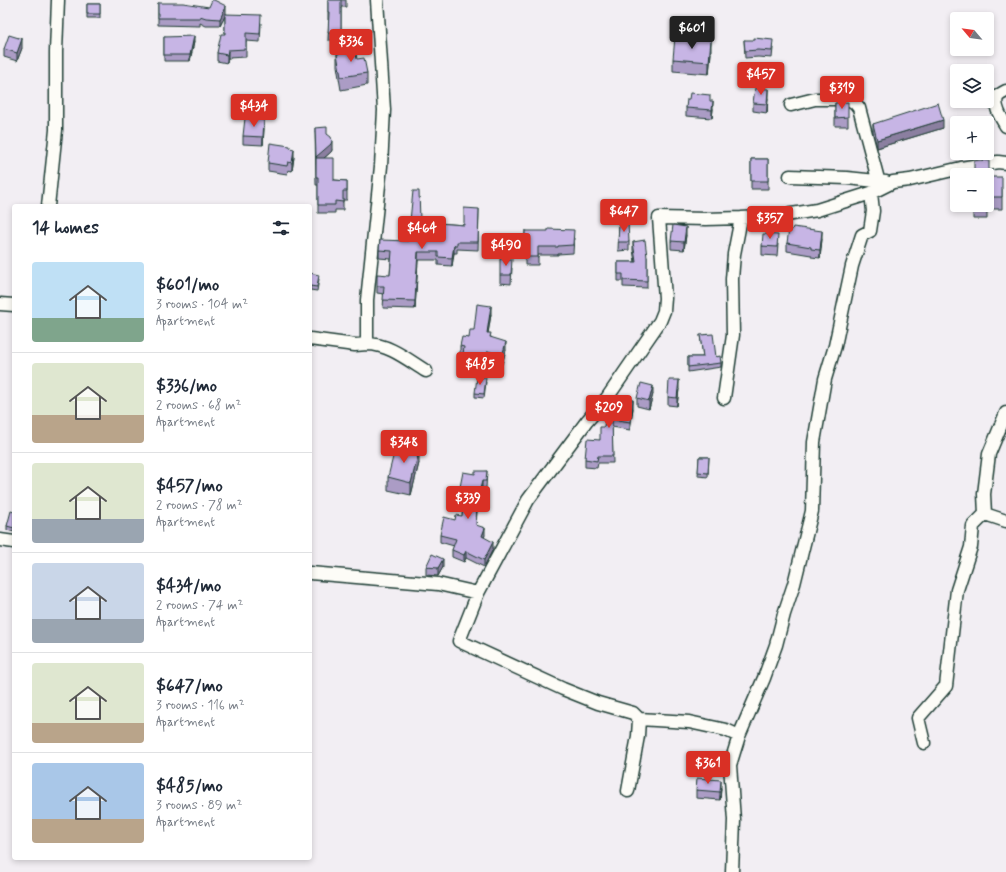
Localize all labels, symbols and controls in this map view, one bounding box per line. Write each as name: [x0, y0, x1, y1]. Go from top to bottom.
north arrow: [950, 12, 994, 56]
map controls: [950, 12, 994, 212]
pin: $601: [668, 16, 716, 50]
text: $601: [679, 20, 705, 37]
pin: $336: [327, 29, 375, 63]
text: $336: [338, 33, 364, 50]
pin: $457: [737, 62, 785, 96]
button: layers: [950, 64, 994, 108]
text: $457: [746, 66, 776, 83]
pin: $319: [818, 76, 866, 110]
text: $319: [829, 80, 855, 97]
pin: $434: [230, 94, 278, 128]
text: $434: [240, 98, 268, 115]
button: +: [950, 116, 994, 160]
button: −: [950, 168, 994, 212]
pin: $647: [600, 199, 648, 233]
text: $647: [609, 203, 639, 220]
pin: $357: [746, 206, 794, 240]
text: $357: [756, 210, 784, 227]
pin: $464: [398, 216, 446, 250]
text: 14 homes: [32, 217, 99, 239]
icon: filters: [270, 217, 292, 239]
text: $464: [407, 220, 437, 237]
pin: $490: [482, 233, 530, 267]
text: $490: [491, 237, 521, 254]
text: $601/mo: [156, 274, 219, 296]
icon: home: [64, 278, 112, 326]
text: 3 rooms · 104 m²: [156, 296, 248, 313]
text: Apartment: [156, 313, 215, 330]
pin: $485: [456, 352, 504, 386]
text: $485: [465, 356, 495, 373]
text: $336/mo: [156, 375, 217, 397]
icon: home: [64, 379, 112, 427]
pin: $209: [585, 395, 633, 429]
text: 2 rooms · 68 m²: [156, 397, 241, 414]
text: $209: [595, 399, 623, 416]
text: Apartment: [156, 414, 215, 431]
pin: $348: [380, 430, 428, 464]
text: $348: [390, 434, 418, 451]
text: $457/mo: [156, 475, 223, 497]
icon: home: [64, 479, 112, 527]
pin: $339: [444, 486, 492, 520]
text: $339: [455, 490, 481, 507]
text: 2 rooms · 78 m²: [156, 497, 243, 514]
text: Apartment: [156, 514, 215, 531]
text: $434/mo: [156, 575, 221, 597]
icon: home: [64, 579, 112, 627]
text: 2 rooms · 74 m²: [156, 597, 243, 614]
text: Apartment: [156, 614, 215, 631]
text: $647/mo: [156, 675, 223, 697]
icon: home: [64, 679, 112, 727]
text: 3 rooms · 116 m²: [156, 697, 245, 714]
text: Apartment: [156, 714, 215, 731]
pin: $361: [684, 751, 732, 785]
text: $361: [695, 755, 721, 772]
text: $485/mo: [156, 775, 223, 797]
icon: home: [64, 779, 112, 827]
text: 3 rooms · 89 m²: [156, 797, 242, 814]
text: Apartment: [156, 814, 215, 831]

